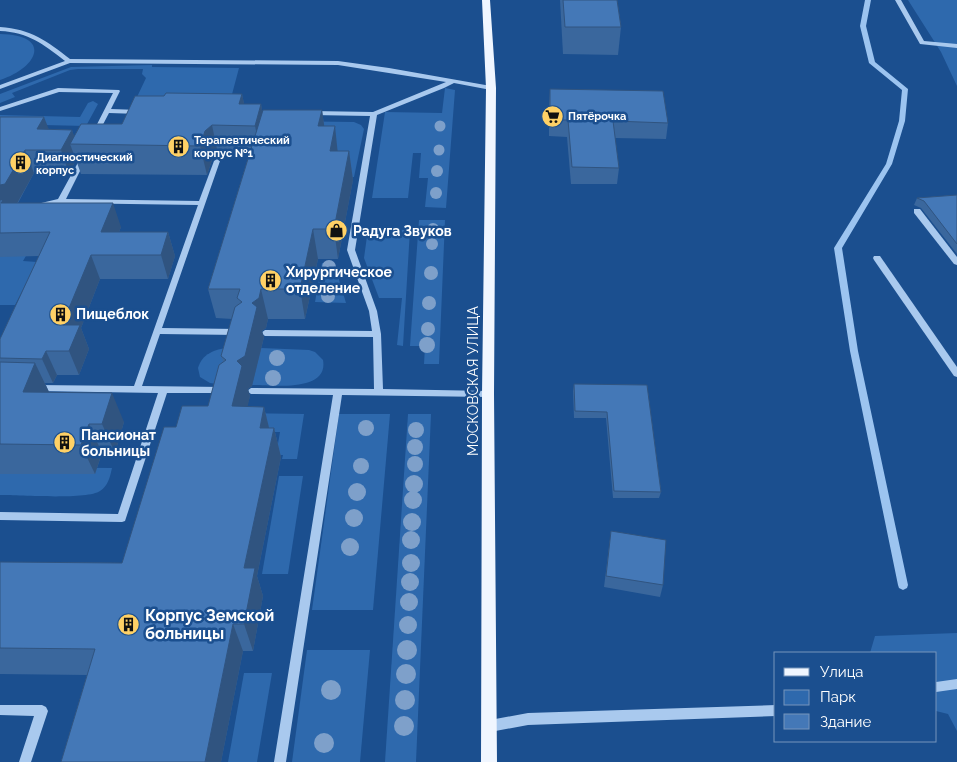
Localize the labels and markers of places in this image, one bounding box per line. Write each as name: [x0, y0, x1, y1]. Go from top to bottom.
supermarket icon: Пятёрочка: [540, 104, 564, 128]
place label: Пятёрочка: [568, 110, 626, 123]
building icon: Терапевтический корпус №1: [166, 134, 190, 158]
place label: Терапевтический корпус №1: [194, 134, 290, 160]
building icon: Диагностический корпус: [8, 151, 32, 175]
place label: Диагностический корпус: [36, 151, 133, 177]
shop icon: Радуга Звуков: [325, 219, 349, 243]
place label: Радуга Звуков: [353, 223, 452, 239]
place label: Хирургическое отделение: [285, 264, 392, 296]
building icon: Хирургическое отделение: [258, 268, 282, 292]
building icon: Пищеблок: [48, 302, 72, 326]
place label: Пищеблок: [76, 306, 149, 322]
place label: Пансионат больницы: [81, 427, 156, 459]
building icon: Пансионат больницы: [53, 431, 77, 455]
place label: Корпус Земской больницы: [145, 606, 274, 643]
building icon: Корпус Земской больницы: [117, 612, 141, 636]

